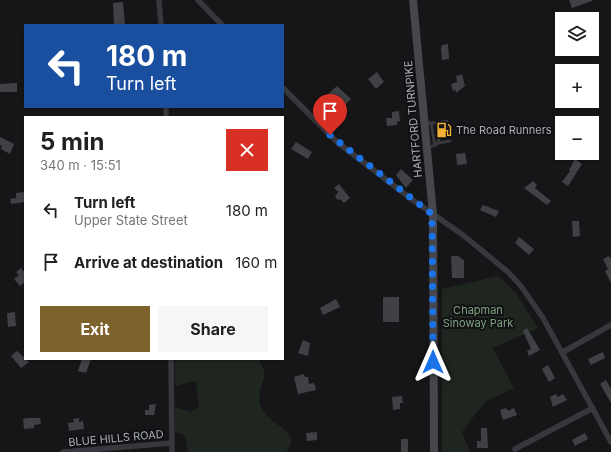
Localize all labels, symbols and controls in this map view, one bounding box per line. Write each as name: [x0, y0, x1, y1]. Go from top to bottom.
map controls: [555, 12, 599, 160]
button: layers: [555, 12, 599, 56]
text: 180 m: [106, 39, 187, 73]
icon: left: [40, 40, 92, 92]
street label: HARTFORD TURNPIKE: [401, 60, 425, 178]
button: +: [555, 64, 599, 108]
text: Turn left: [106, 73, 176, 94]
pin: [313, 94, 347, 135]
icon: arrive: [319, 100, 341, 122]
button: −: [555, 116, 599, 160]
fuel station icon: The Road Runners: [435, 121, 453, 139]
place label: The Road Runners: [456, 123, 552, 137]
text: 5 min: [40, 127, 104, 156]
button: close: [226, 129, 268, 171]
text: 340 m · 15:51: [40, 157, 121, 173]
text: Turn left: [74, 193, 135, 212]
icon: left: [40, 199, 62, 221]
text: 180 m: [226, 201, 268, 220]
text: Upper State Street: [74, 212, 188, 228]
icon: arrive: [40, 251, 62, 273]
text: Arrive at destination: [74, 253, 223, 272]
text: 160 m: [235, 253, 277, 272]
park label: Chapman Sinoway Park: [443, 303, 513, 330]
button: Exit: [40, 306, 150, 352]
button: Share: [158, 306, 268, 352]
position arrow: [412, 341, 454, 383]
street label: BLUE HILLS ROAD: [68, 427, 164, 449]

